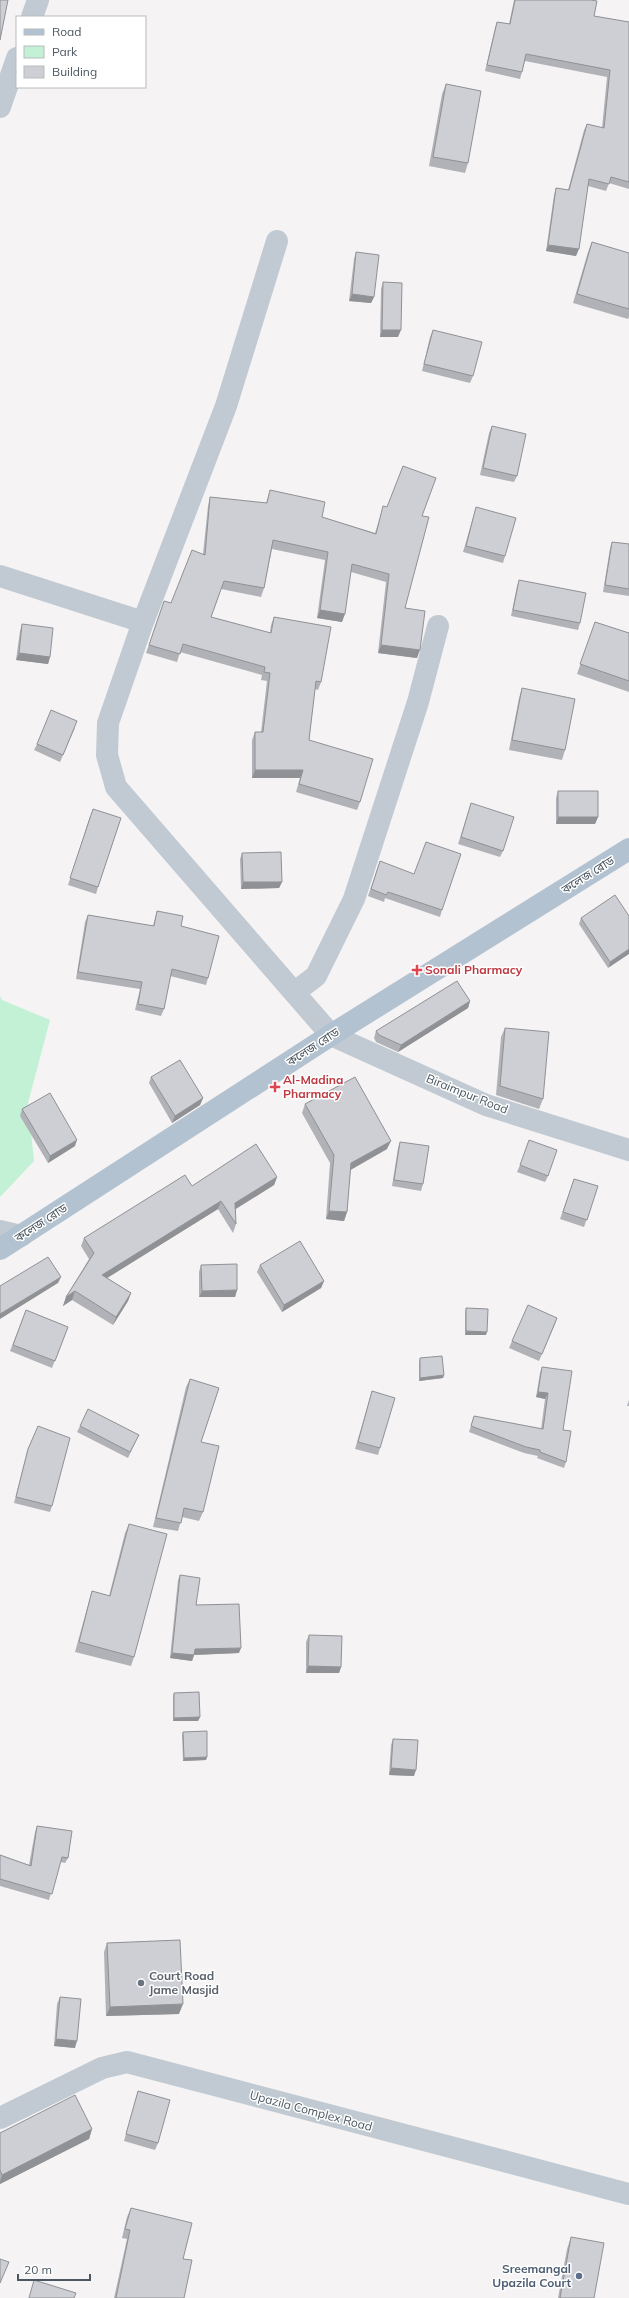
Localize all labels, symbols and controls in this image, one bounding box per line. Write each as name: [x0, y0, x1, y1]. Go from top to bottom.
legend: [16, 16, 146, 88]
text: Road: [52, 24, 81, 39]
text: Park: [52, 44, 78, 59]
text: Building: [52, 64, 97, 79]
street label: কলেজ রোড: [558, 852, 617, 897]
place label: Sonali Pharmacy: [425, 962, 523, 977]
marker: Sonali Pharmacy: [412, 965, 422, 975]
street label: কলেজ রোড: [283, 1024, 342, 1070]
street label: Biraimpur Road: [424, 1070, 510, 1117]
place label: Al-Madina Pharmacy: [283, 1072, 344, 1101]
marker: Al-Madina Pharmacy: [270, 1082, 280, 1092]
street label: কলেজ রোড: [11, 1200, 70, 1246]
place label: Court Road Jame Masjid: [149, 1968, 219, 1997]
marker: Court Road Jame Masjid: [136, 1978, 146, 1988]
street label: Upazila Complex Road: [248, 2087, 374, 2134]
scale bar: [18, 2256, 90, 2282]
place label: Sreemangal Upazila Court: [492, 2261, 571, 2290]
text: 20 m: [24, 2262, 52, 2277]
marker: Sreemangal Upazila Court: [574, 2271, 584, 2281]

